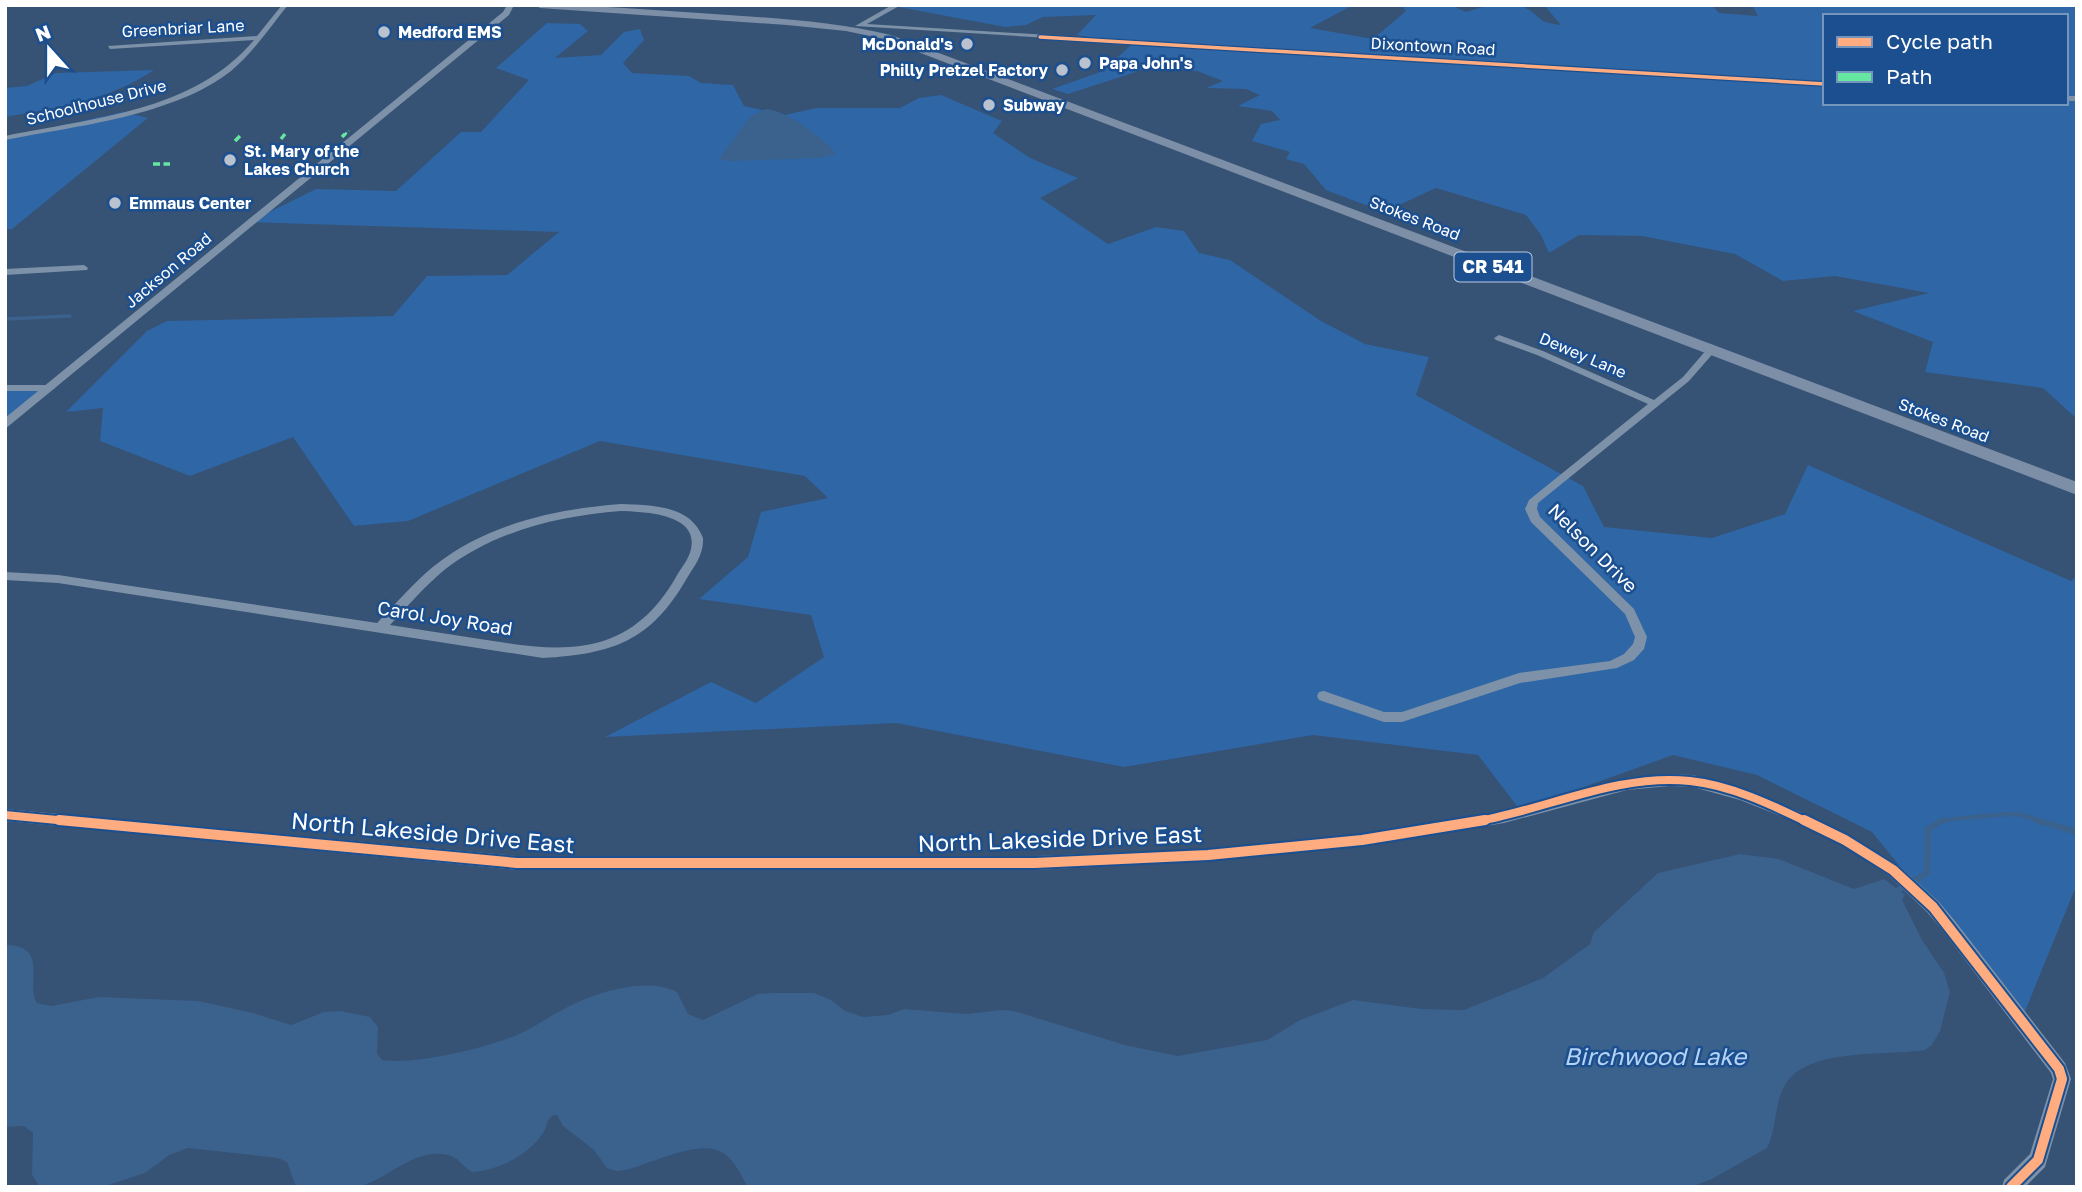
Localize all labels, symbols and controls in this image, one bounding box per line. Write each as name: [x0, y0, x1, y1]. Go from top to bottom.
north arrow: [14, 14, 84, 84]
legend: [1823, 14, 2068, 105]
street label: Greenbriar Lane: [121, 15, 245, 41]
text: N: [32, 19, 54, 46]
place label: Medford EMS: [398, 22, 502, 42]
marker: Medford EMS: [376, 24, 392, 40]
text: Cycle path: [1886, 28, 1993, 54]
street label: Dixontown Road: [1370, 33, 1496, 59]
place label: McDonald's: [862, 34, 953, 54]
marker: McDonald's: [959, 36, 975, 52]
place label: Papa John's: [1099, 53, 1193, 73]
marker: Papa John's: [1077, 55, 1093, 71]
place label: Philly Pretzel Factory: [880, 60, 1048, 80]
marker: Philly Pretzel Factory: [1054, 62, 1070, 78]
text: Path: [1886, 63, 1933, 89]
street label: Schoolhouse Drive: [24, 75, 168, 129]
place label: Subway: [1003, 95, 1065, 115]
marker: Subway: [981, 97, 997, 113]
place label: St. Mary of the Lakes Church: [244, 141, 359, 179]
marker: St. Mary of the Lakes Church: [222, 152, 238, 168]
street label: Stokes Road: [1367, 192, 1463, 244]
place label: Emmaus Center: [129, 193, 251, 213]
marker: Emmaus Center: [107, 195, 123, 211]
street label: Jackson Road: [121, 228, 215, 312]
road number: CR 541: [1454, 253, 1532, 282]
street label: Dewey Lane: [1537, 328, 1629, 382]
street label: Stokes Road: [1896, 394, 1992, 446]
street label: Nelson Drive: [1544, 498, 1643, 597]
street label: Carol Joy Road: [376, 595, 514, 640]
street label: North Lakeside Drive East: [290, 806, 576, 858]
street label: North Lakeside Drive East: [917, 819, 1203, 857]
water label: Birchwood Lake: [1564, 1041, 1748, 1070]

